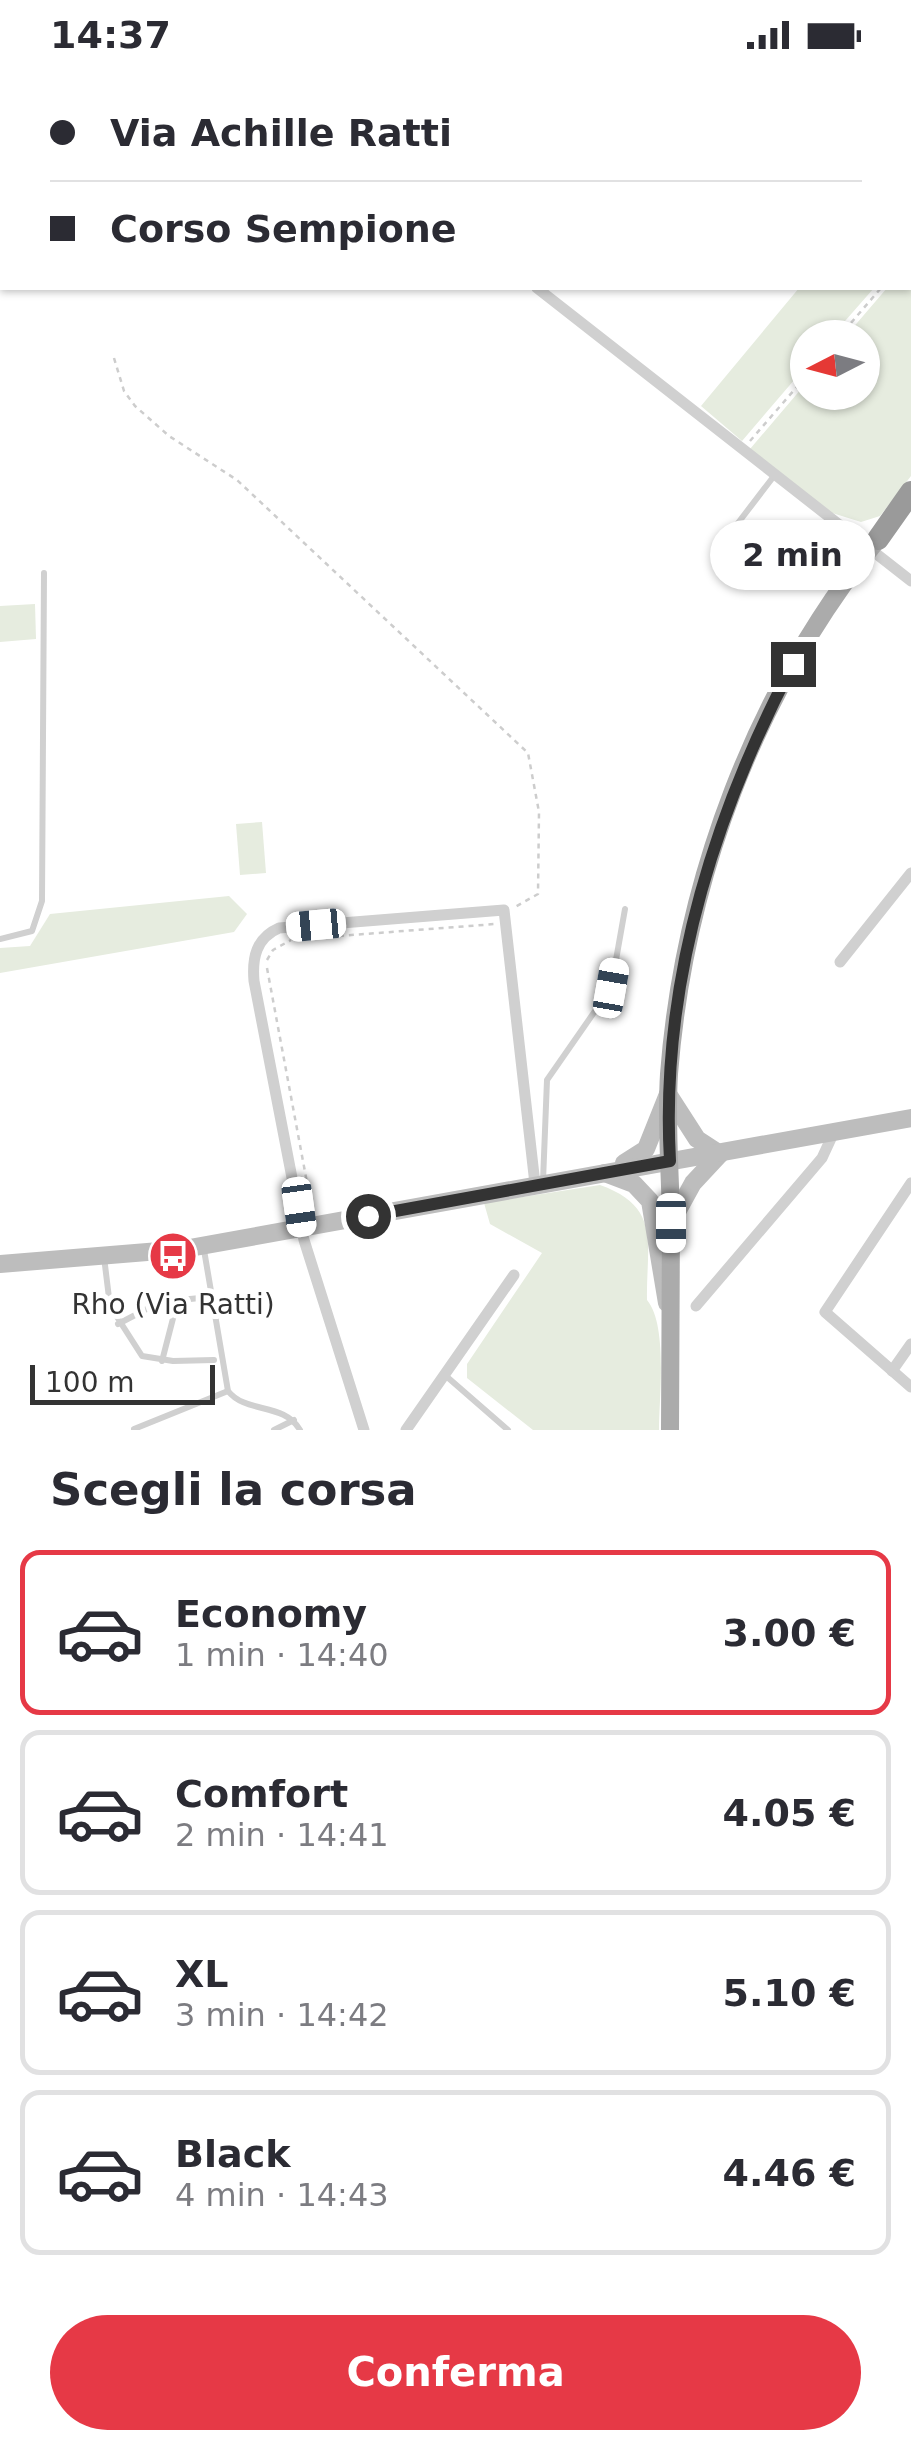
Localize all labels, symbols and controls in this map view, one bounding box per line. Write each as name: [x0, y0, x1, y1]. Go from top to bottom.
text: 14:37: [50, 13, 171, 57]
text: Via Achille Ratti: [110, 111, 452, 155]
text: Corso Sempione: [110, 207, 457, 251]
north arrow: [790, 320, 880, 410]
map controls: [790, 320, 880, 410]
callout: 2 min: [710, 519, 876, 589]
text: 2 min: [742, 536, 843, 574]
route end: [771, 642, 816, 687]
car: [285, 907, 347, 943]
car: [591, 956, 631, 1020]
car: [280, 1175, 318, 1239]
car: [656, 1193, 686, 1253]
route start: [346, 1194, 391, 1239]
bus stop icon: Rho (Via Ratti): [147, 1230, 199, 1282]
place label: Rho (Via Ratti): [71, 1288, 275, 1321]
scale bar: [30, 1360, 215, 1404]
text: 100 m: [45, 1366, 135, 1399]
text: Scegli la corsa: [50, 1463, 417, 1516]
icon: car: [55, 1588, 145, 1678]
text: Economy: [175, 1592, 367, 1636]
text: 3.00 €: [723, 1611, 856, 1655]
text: 1 min · 14:40: [175, 1636, 389, 1674]
icon: car: [55, 1768, 145, 1858]
text: Comfort: [175, 1772, 348, 1816]
text: 4.05 €: [723, 1791, 856, 1835]
text: 2 min · 14:41: [175, 1816, 389, 1854]
icon: car: [55, 1948, 145, 2038]
text: XL: [175, 1952, 229, 1996]
text: 5.10 €: [723, 1971, 856, 2015]
text: 3 min · 14:42: [175, 1996, 389, 2034]
icon: car: [55, 2128, 145, 2218]
text: Black: [175, 2132, 290, 2176]
text: 4.46 €: [723, 2151, 856, 2195]
text: 4 min · 14:43: [175, 2176, 389, 2214]
button: Conferma: [50, 2315, 861, 2430]

